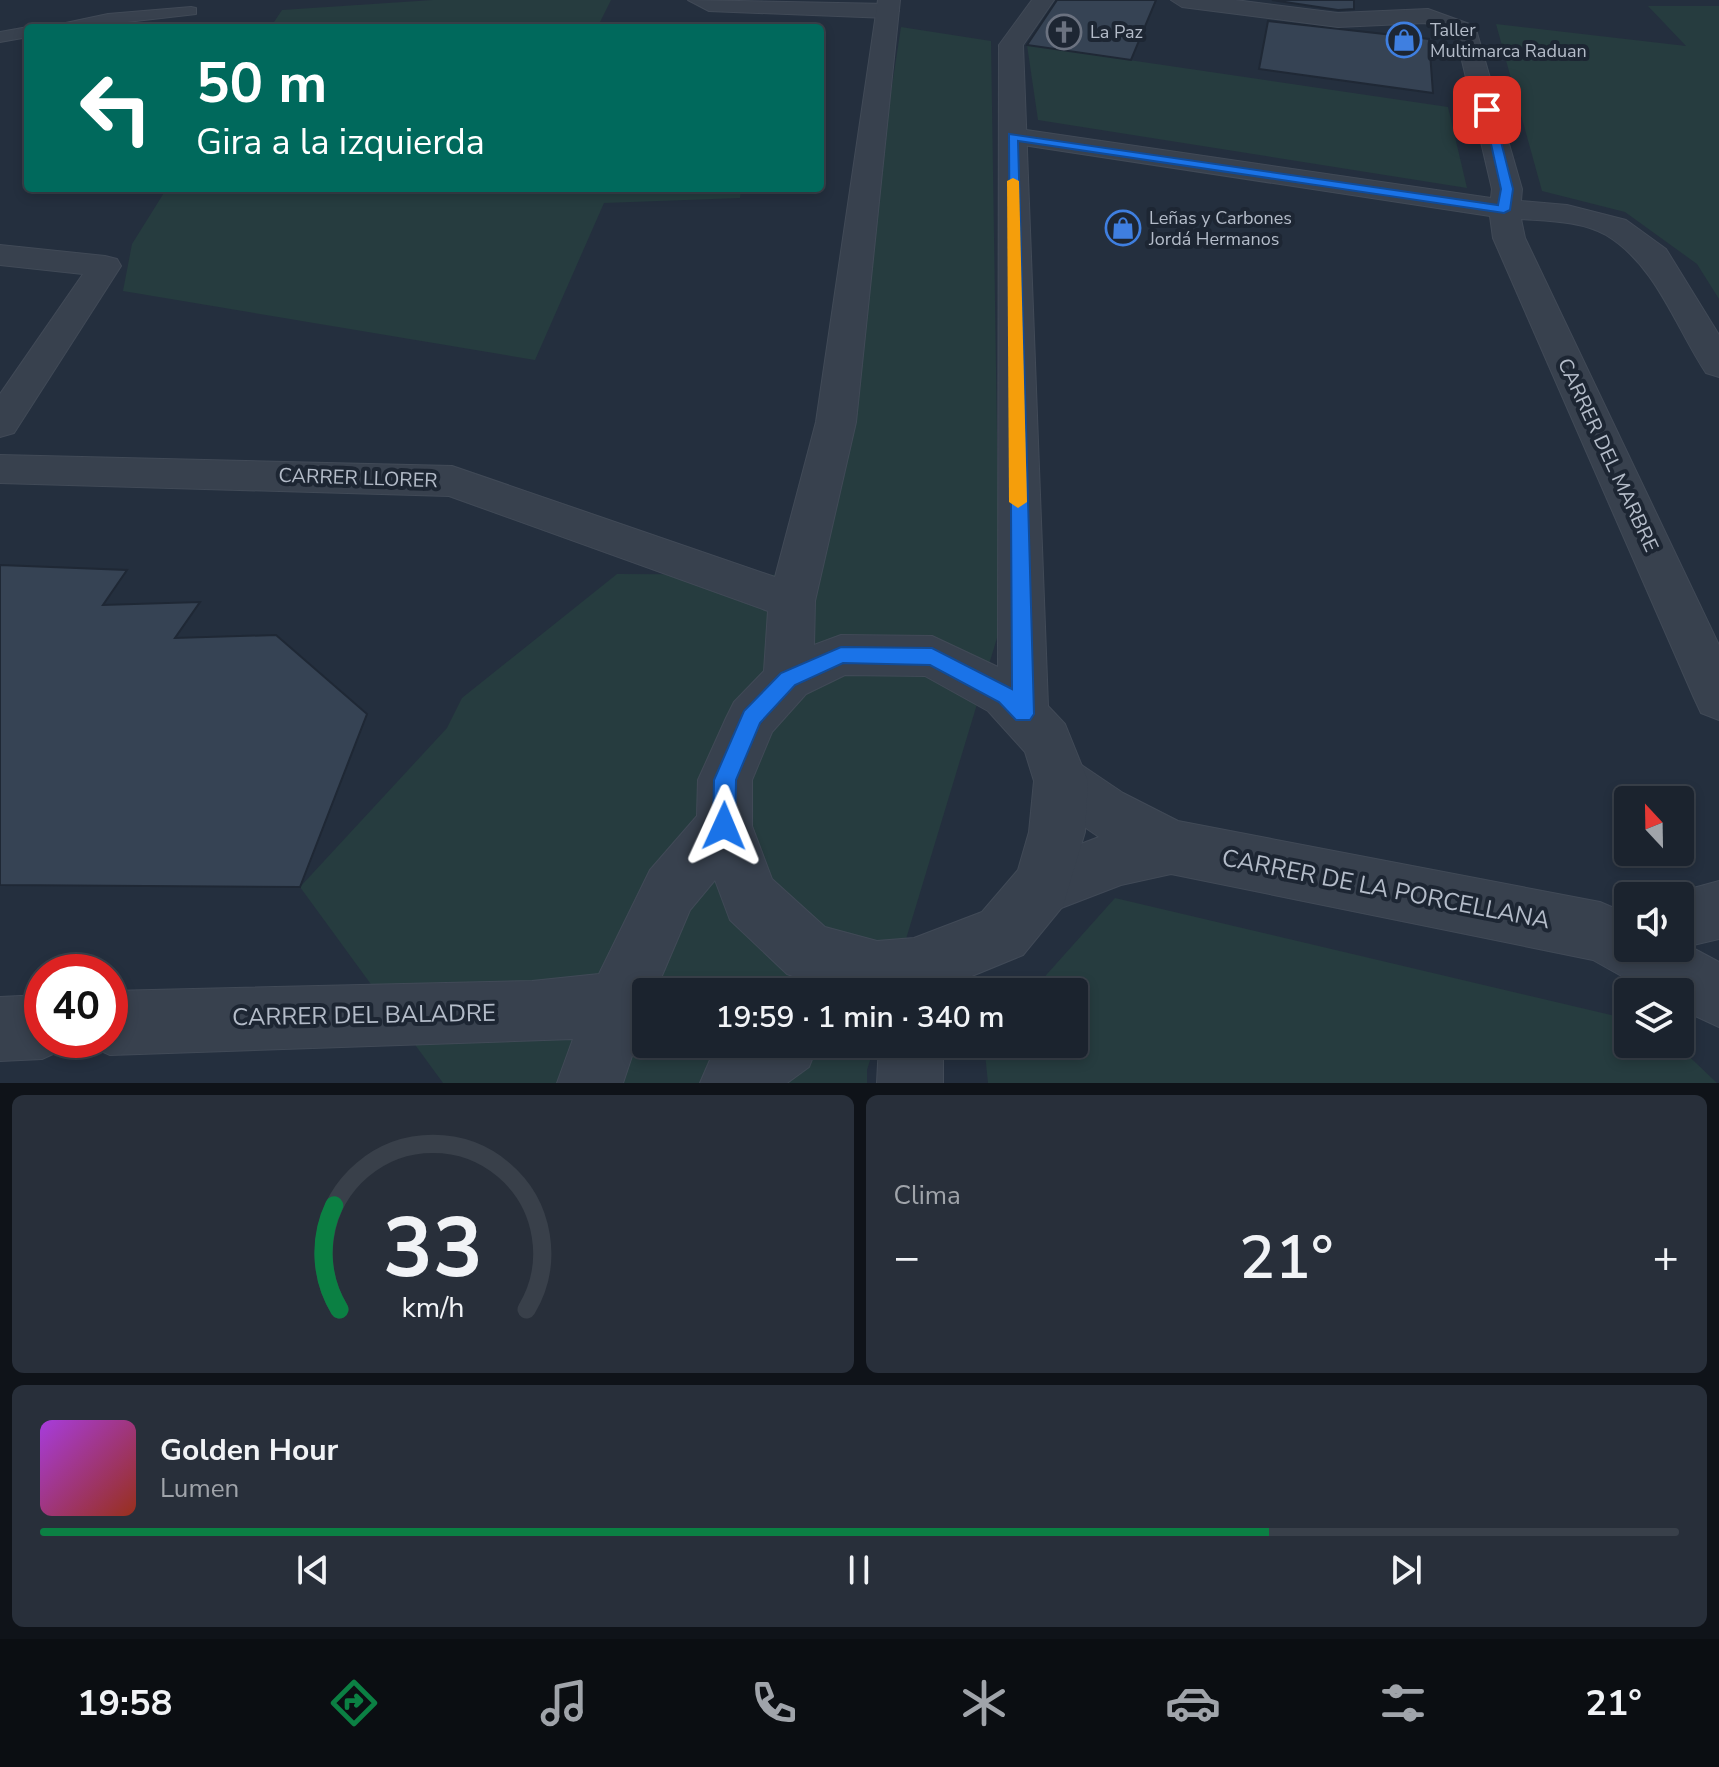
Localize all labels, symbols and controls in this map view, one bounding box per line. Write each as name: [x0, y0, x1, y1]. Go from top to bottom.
church icon: La Paz: [1045, 13, 1083, 51]
place label: Taller Multimarca Raduan: [1430, 18, 1587, 63]
place label: La Paz: [1090, 20, 1143, 44]
shop icon: Taller Multimarca Raduan: [1385, 21, 1423, 59]
text: 50 m: [196, 45, 327, 122]
icon: left: [64, 56, 168, 160]
pin: [1453, 76, 1521, 144]
icon: arrive: [1465, 88, 1509, 132]
text: Gira a la izquierda: [196, 118, 485, 167]
place label: Leñas y Carbones Jordá Hermanos: [1148, 206, 1292, 251]
shop icon: Leñas y Carbones Jordá Hermanos: [1104, 209, 1142, 247]
street label: CARRER DEL MARBRE: [1551, 354, 1665, 556]
street label: CARRER LLORER: [278, 462, 438, 494]
position arrow: [682, 784, 766, 868]
north arrow: [1614, 786, 1694, 866]
map controls: [1614, 786, 1694, 1058]
street label: CARRER DE LA PORCELLANA: [1219, 841, 1553, 937]
button: sound: [1614, 882, 1694, 962]
speed limit sign: 40: [24, 954, 128, 1058]
button: layers: [1614, 978, 1694, 1058]
street label: CARRER DEL BALADRE: [232, 997, 496, 1033]
text: 19:59 · 1 min · 340 m: [715, 997, 1005, 1038]
text: Clima: [894, 1178, 961, 1213]
text: 33: [383, 1192, 483, 1305]
text: 21°: [1239, 1217, 1334, 1299]
text: −: [894, 1228, 920, 1288]
text: +: [1653, 1228, 1679, 1288]
text: km/h: [401, 1288, 464, 1327]
text: Golden Hour: [160, 1430, 338, 1471]
text: Lumen: [160, 1471, 239, 1506]
icon: previous: [291, 1548, 335, 1592]
icon: pause: [837, 1548, 881, 1592]
icon: next: [1384, 1548, 1428, 1592]
icon: directions: [326, 1675, 382, 1731]
icon: music: [536, 1675, 592, 1731]
icon: phone: [746, 1675, 802, 1731]
icon: climate: [956, 1675, 1012, 1731]
icon: car: [1165, 1675, 1221, 1731]
icon: filters: [1375, 1675, 1431, 1731]
text: 19:58: [77, 1679, 172, 1728]
text: 21°: [1585, 1679, 1642, 1728]

